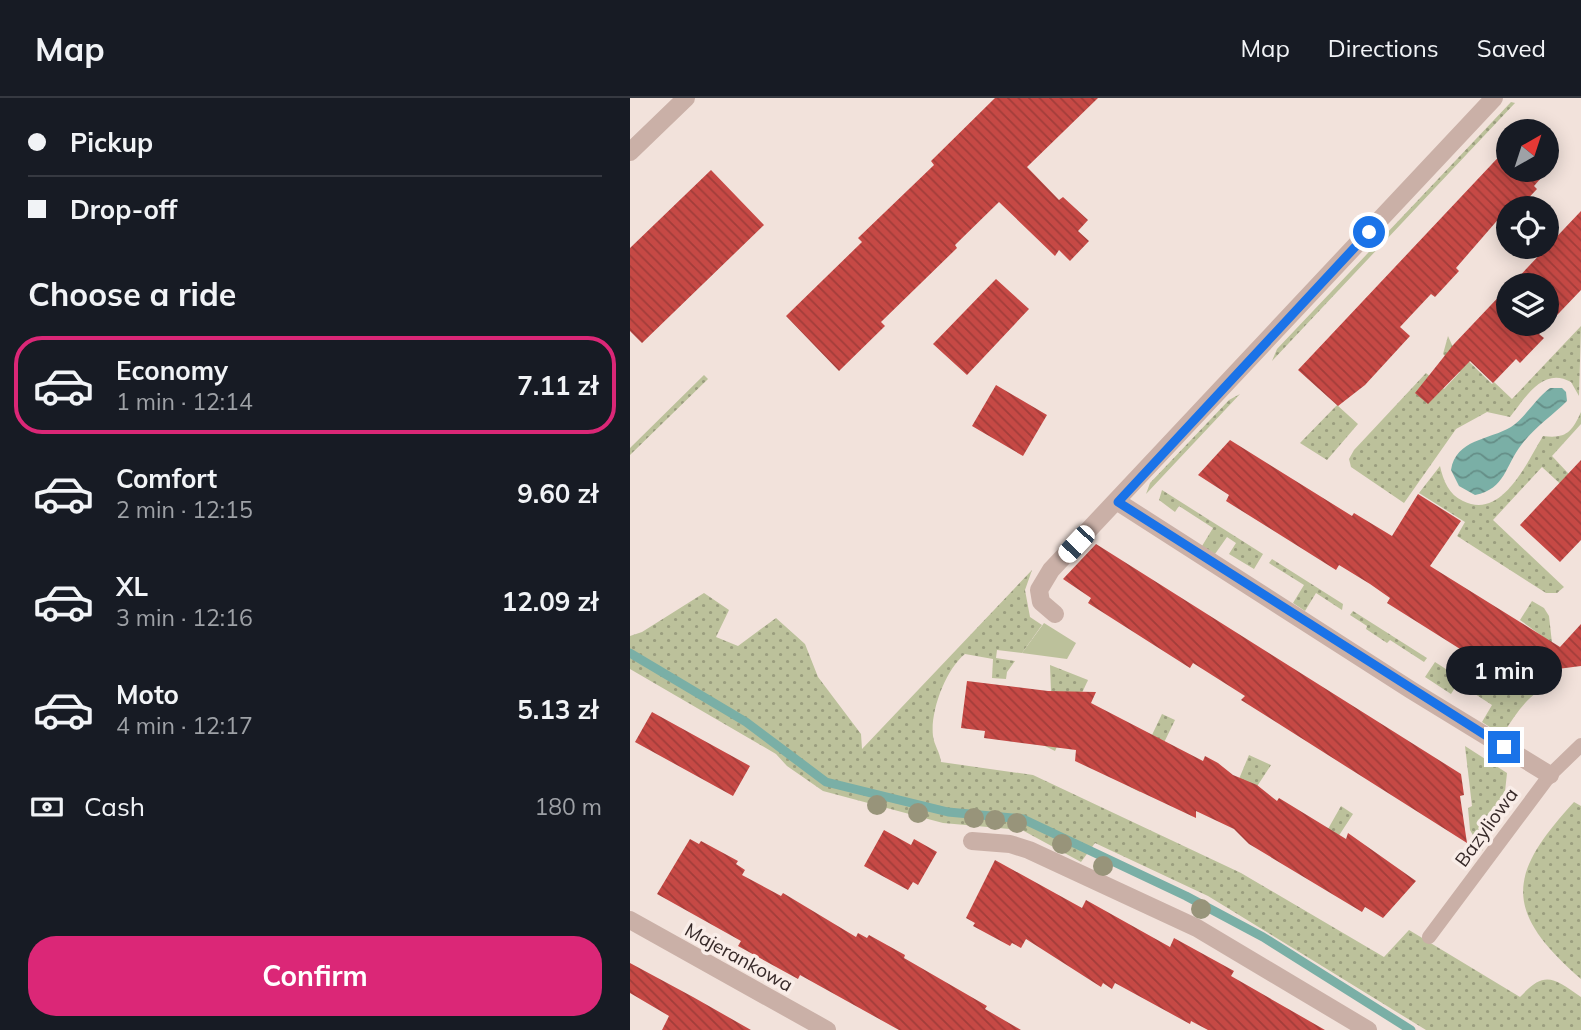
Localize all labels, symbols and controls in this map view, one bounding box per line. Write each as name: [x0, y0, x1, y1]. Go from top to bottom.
text: Map: [35, 28, 105, 69]
text: Map: [1240, 33, 1290, 63]
text: Directions: [1328, 33, 1439, 63]
text: Saved: [1477, 33, 1546, 63]
north arrow: [1496, 119, 1559, 182]
map controls: [1496, 119, 1559, 336]
text: Pickup: [70, 126, 153, 159]
text: Drop-off: [70, 193, 177, 226]
button: locate: [1496, 196, 1559, 259]
route start: [1353, 216, 1385, 248]
button: layers: [1496, 273, 1559, 336]
text: Choose a ride: [28, 274, 236, 314]
icon: car: [32, 354, 95, 417]
text: Economy: [116, 354, 228, 387]
text: 7.11 zł: [517, 369, 598, 402]
text: 1 min · 12:14: [116, 387, 253, 416]
icon: car: [32, 462, 95, 525]
text: Comfort: [116, 462, 217, 495]
text: 9.60 zł: [517, 477, 598, 510]
text: 2 min · 12:15: [116, 495, 253, 524]
car: [1054, 521, 1099, 567]
icon: car: [32, 570, 95, 633]
text: XL: [116, 570, 148, 603]
text: 12.09 zł: [502, 585, 598, 618]
text: 3 min · 12:16: [116, 603, 253, 632]
callout: 1 min: [1446, 646, 1562, 694]
text: 1 min: [1474, 656, 1534, 685]
icon: car: [32, 678, 95, 741]
text: Moto: [116, 678, 179, 711]
text: 5.13 zł: [517, 693, 598, 726]
text: 4 min · 12:17: [116, 711, 253, 740]
route end: [1488, 731, 1520, 763]
street label: Bazyliowa: [1449, 783, 1523, 871]
icon: cash: [28, 788, 66, 826]
text: Cash: [84, 790, 145, 823]
text: 180 m: [534, 792, 602, 821]
street label: Majerankowa: [681, 917, 797, 997]
button: Confirm: [28, 936, 602, 1016]

